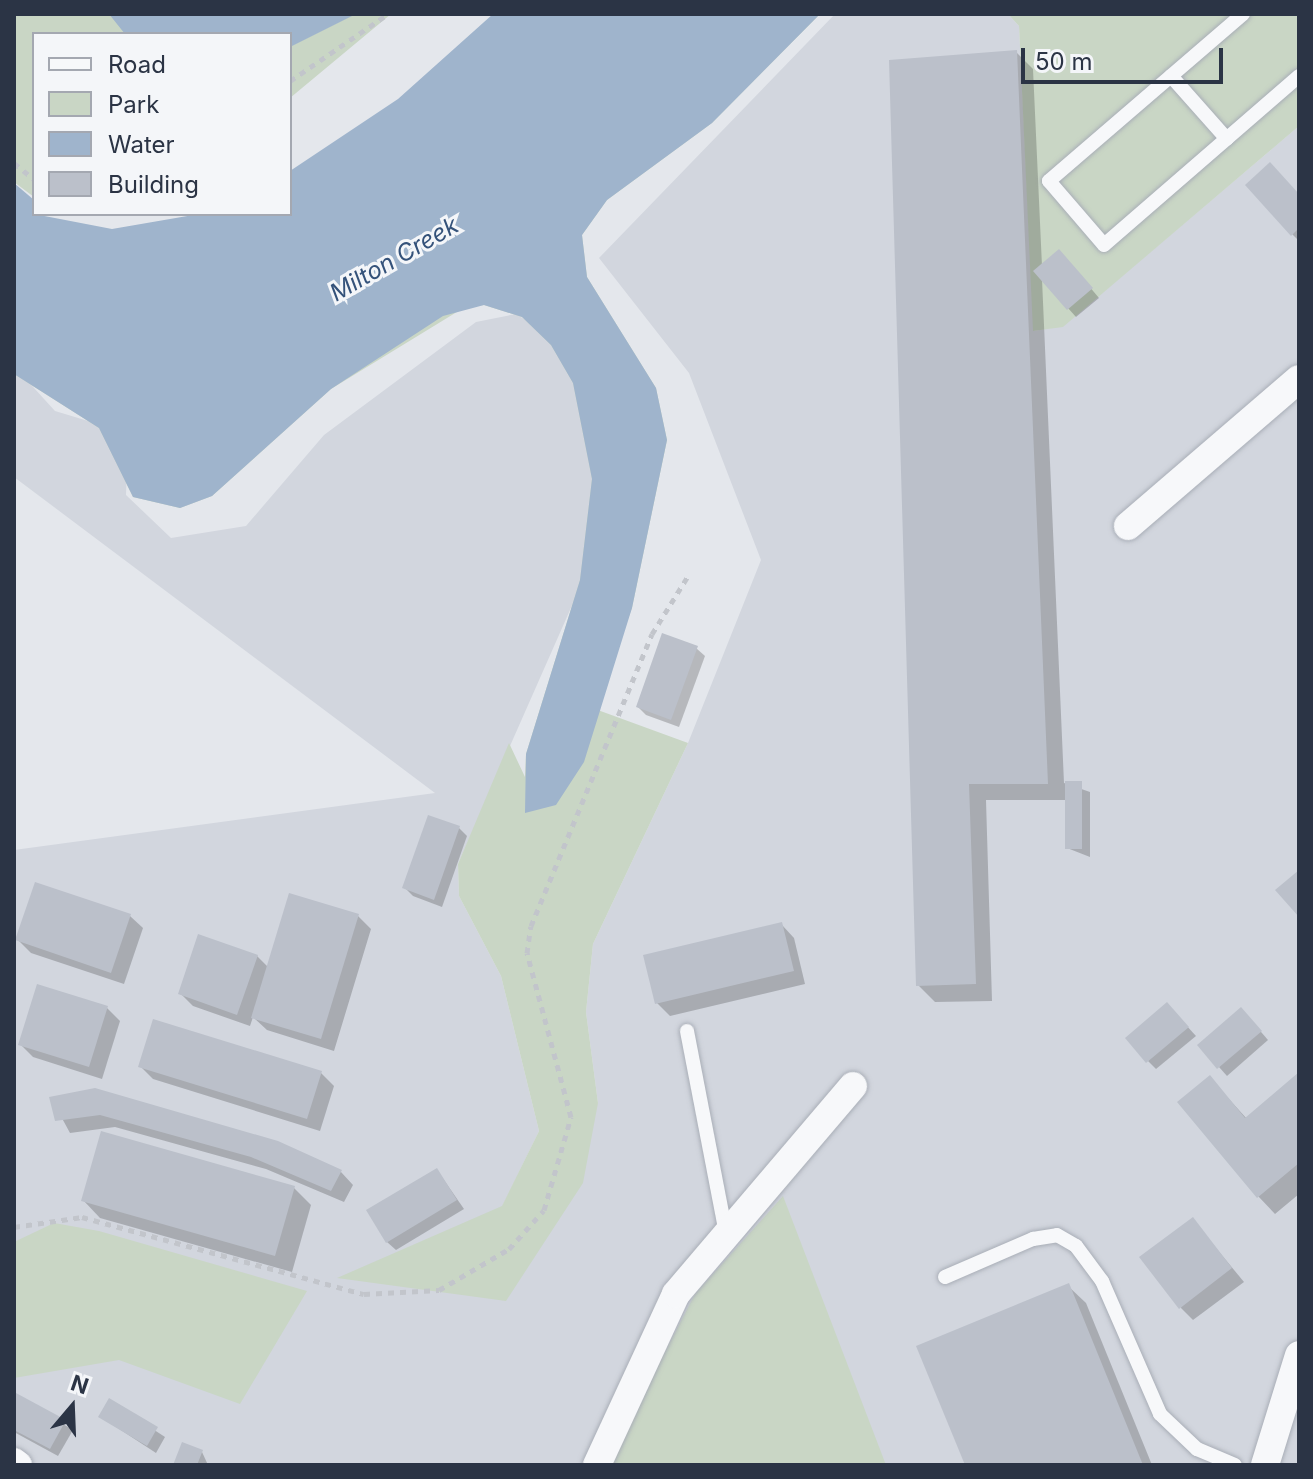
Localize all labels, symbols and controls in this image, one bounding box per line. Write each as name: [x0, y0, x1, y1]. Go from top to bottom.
legend: [32, 32, 292, 216]
scale bar: [1025, 32, 1227, 82]
text: 50 m: [1035, 47, 1093, 76]
text: Road: [108, 50, 166, 79]
text: Park: [108, 90, 159, 119]
text: Water: [108, 130, 175, 159]
text: Building: [108, 170, 199, 199]
water label: Milton Creek: [325, 211, 463, 307]
north arrow: [32, 1367, 112, 1447]
text: N: [68, 1369, 92, 1399]

